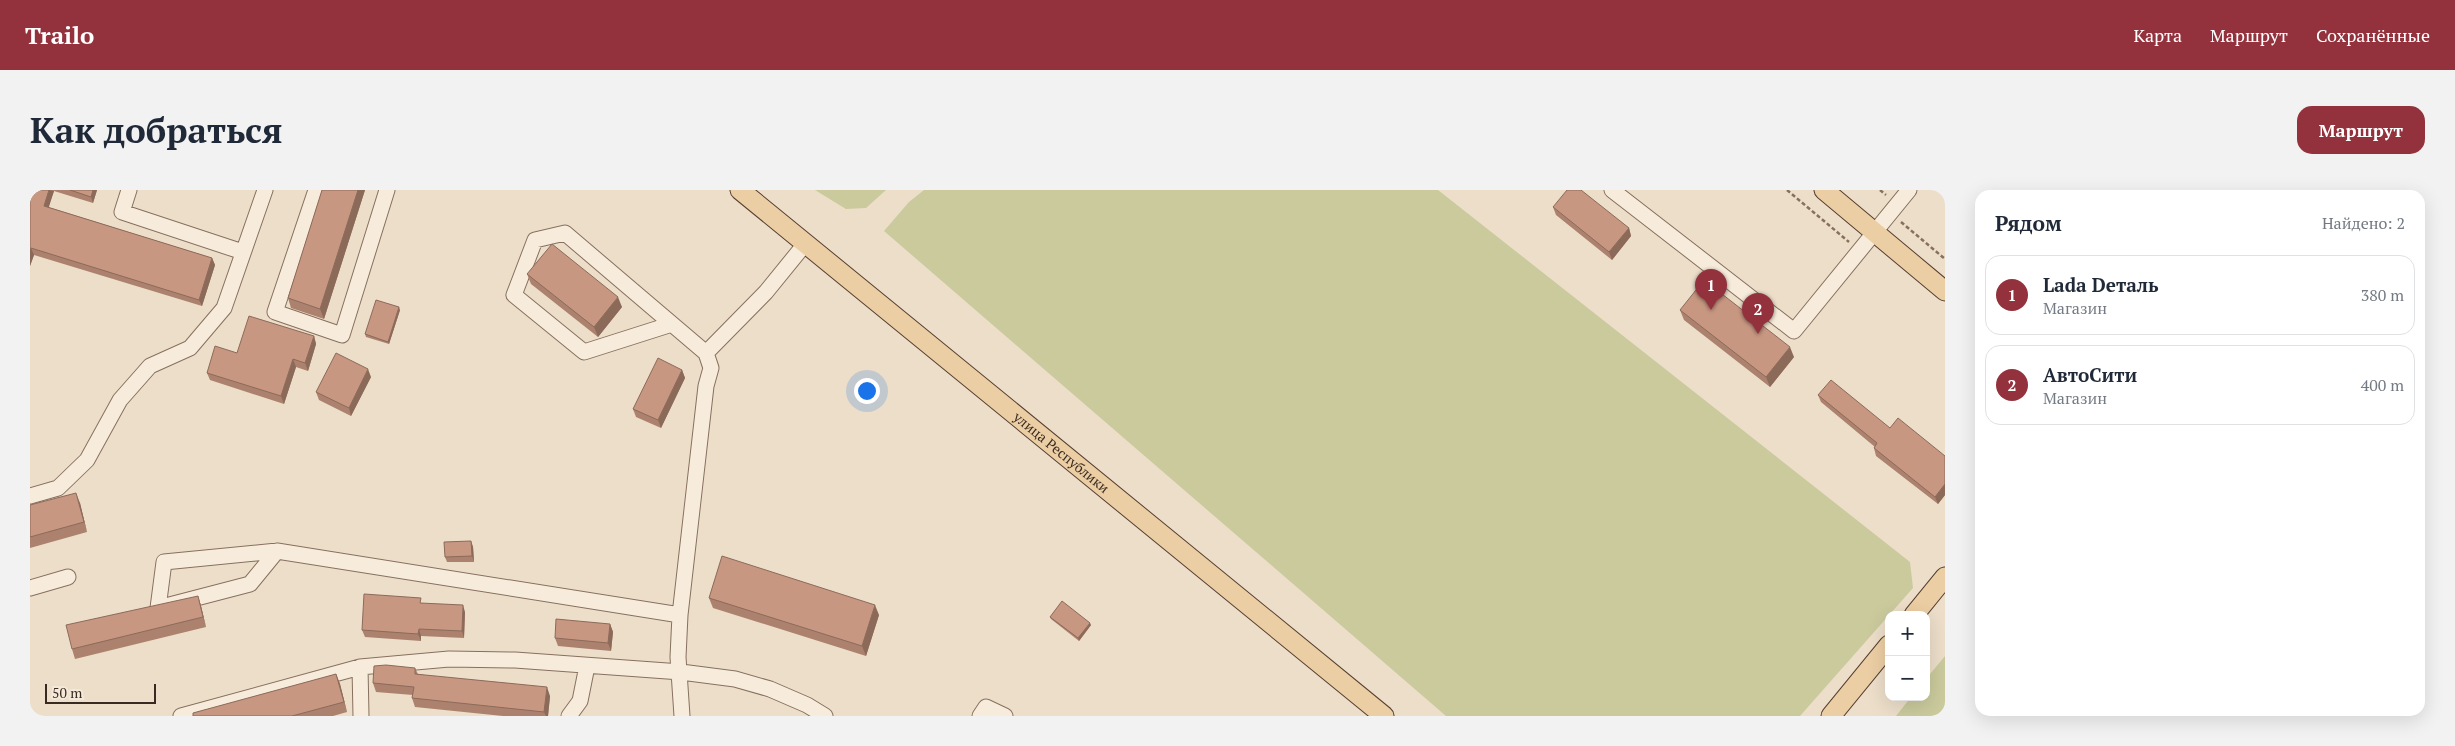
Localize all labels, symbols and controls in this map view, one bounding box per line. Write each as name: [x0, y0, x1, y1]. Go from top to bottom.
text: Trailo: [25, 19, 94, 51]
text: Карта: [2133, 23, 2182, 47]
text: Маршрут: [2210, 23, 2288, 47]
text: Сохранённые: [2316, 23, 2430, 47]
button: Маршрут: [2297, 106, 2425, 154]
text: Как добраться: [30, 107, 283, 153]
text: Рядом: [1995, 209, 2062, 237]
text: Найдено: 2: [2322, 212, 2405, 234]
pin: 1: [1695, 269, 1727, 310]
text: Lada Dеталь: [2043, 272, 2159, 297]
text: 1: [2007, 284, 2017, 306]
text: 380 m: [2361, 284, 2404, 306]
pin: 2: [1742, 293, 1774, 334]
text: Магазин: [2043, 297, 2107, 319]
text: АвтоСити: [2043, 362, 2137, 387]
text: 2: [2007, 374, 2017, 396]
text: 400 m: [2361, 374, 2404, 396]
your location: [854, 378, 880, 404]
text: Магазин: [2043, 387, 2107, 409]
street label: улица Республики: [1009, 407, 1114, 497]
map controls: [1885, 611, 1930, 701]
button: +: [1885, 611, 1930, 656]
button: −: [1885, 656, 1930, 701]
scale bar: [45, 681, 156, 704]
text: 50 m: [52, 683, 82, 702]

